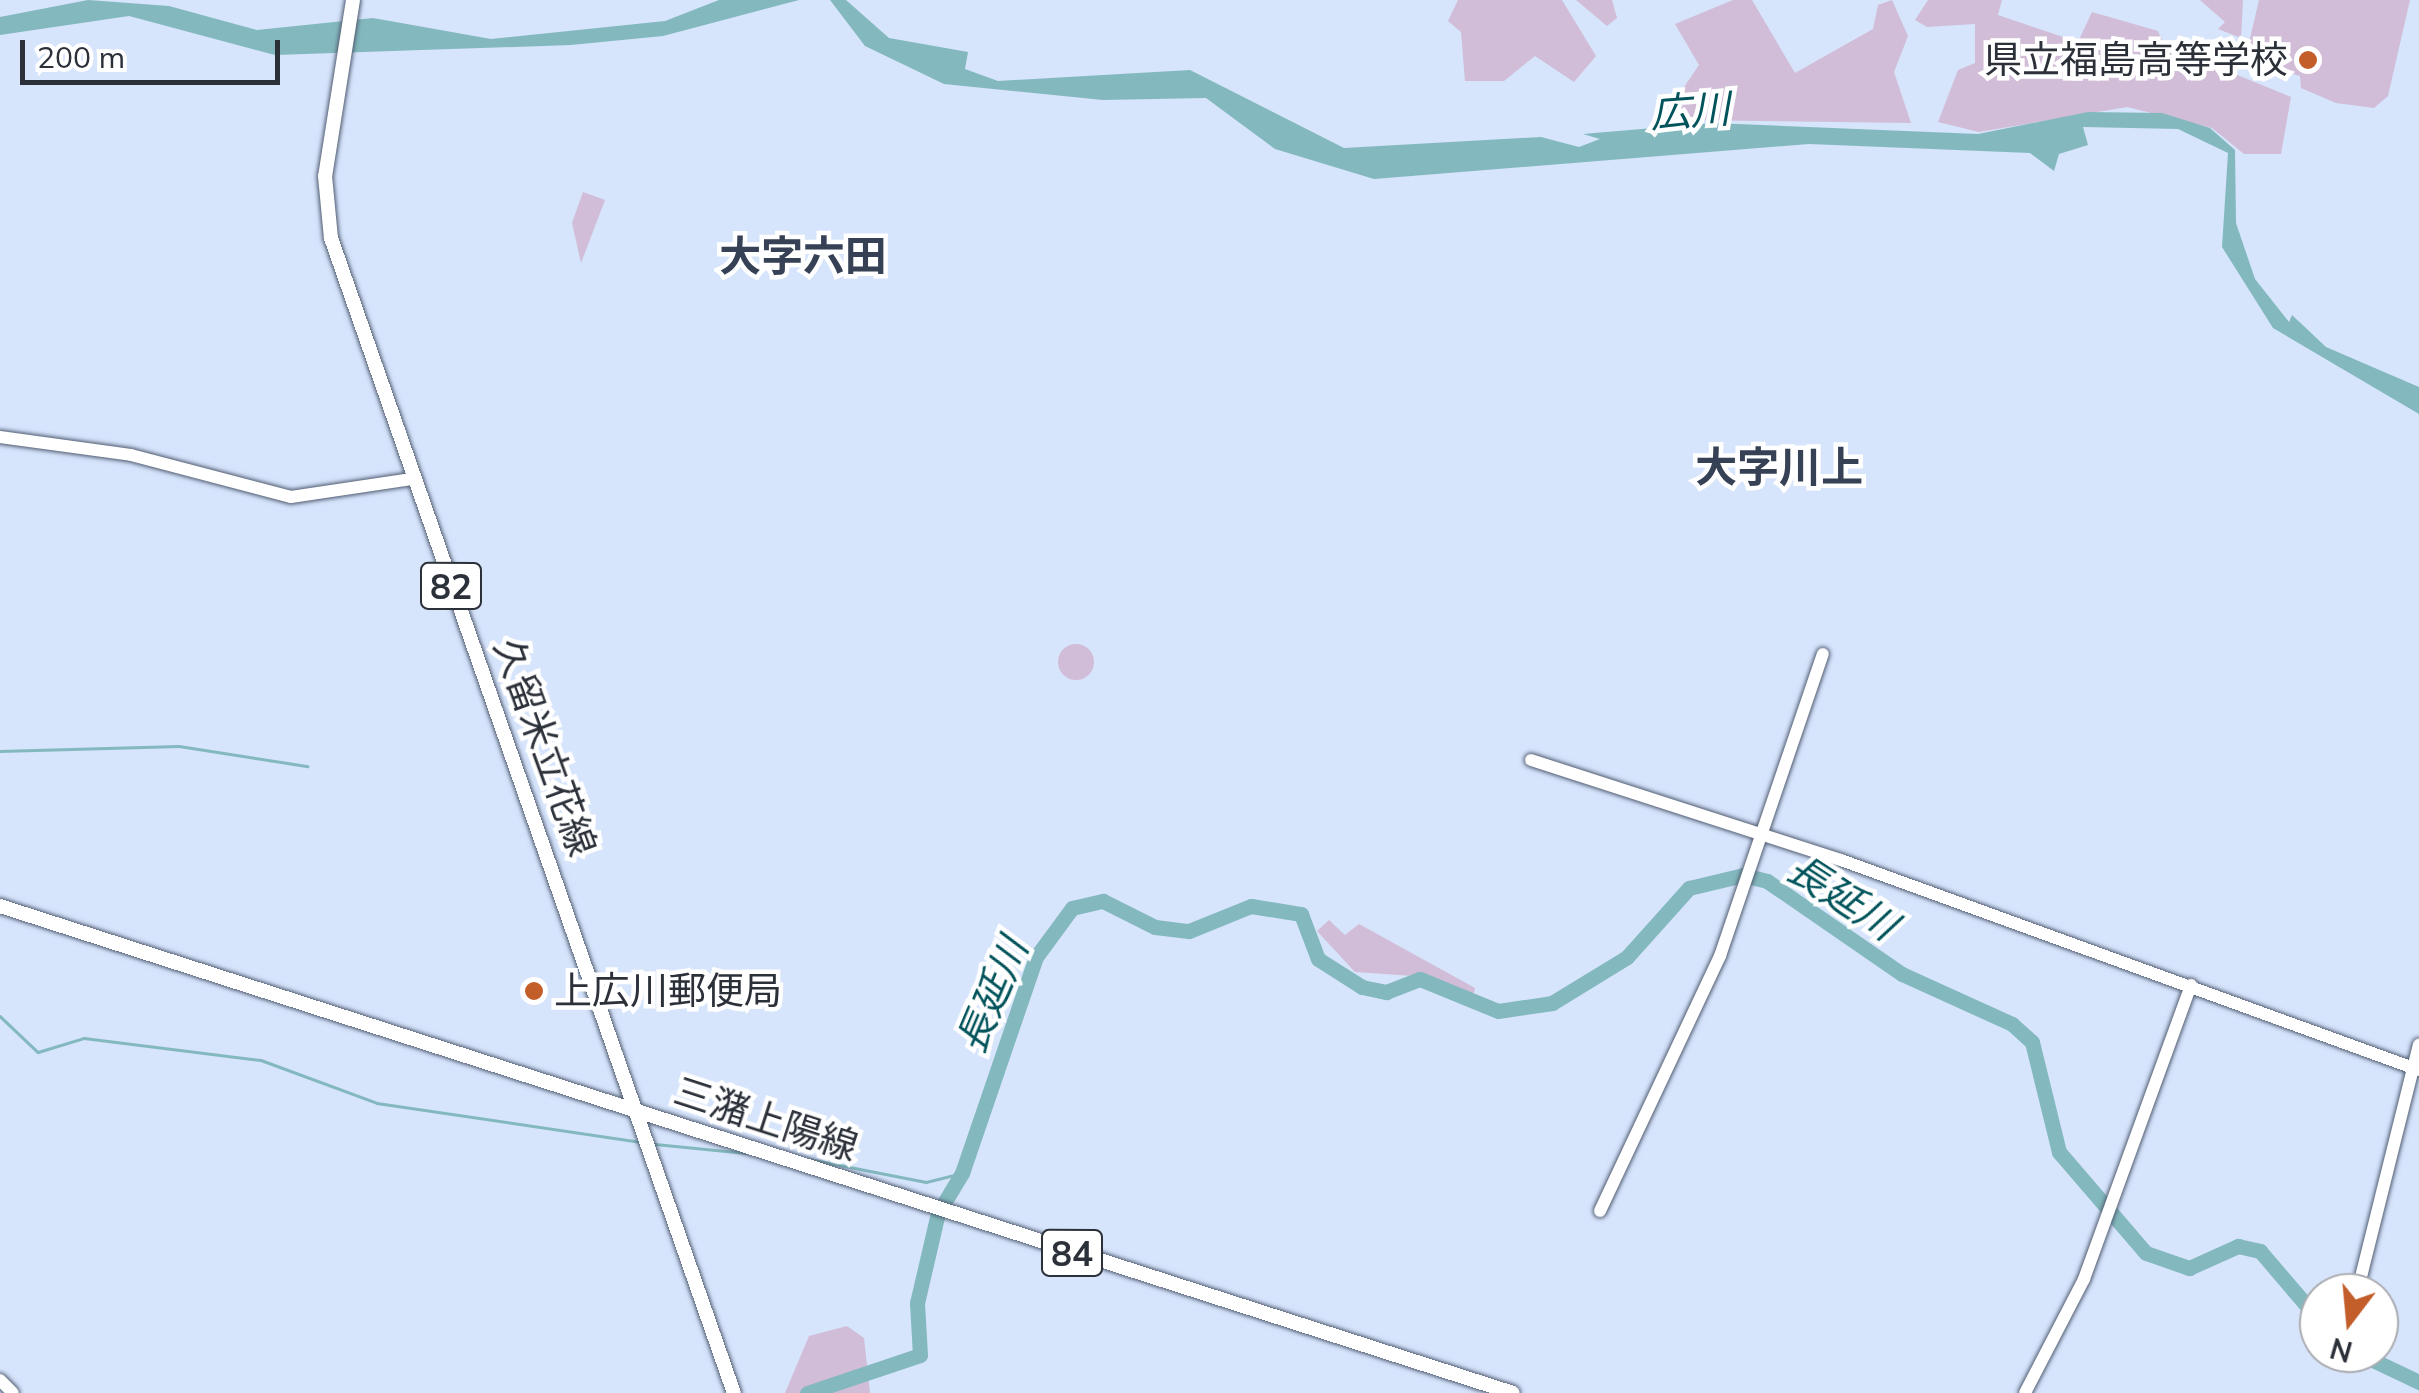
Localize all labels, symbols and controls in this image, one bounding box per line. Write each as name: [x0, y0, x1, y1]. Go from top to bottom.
scale bar: [25, 20, 285, 82]
place label: 県立福島高等学校: [1984, 37, 2288, 83]
text: 200 m: [37, 38, 125, 76]
marker: 県立福島高等学校: [2297, 49, 2319, 71]
water label: 広川: [1648, 83, 1732, 137]
district label: 大字六田: [719, 231, 887, 281]
district label: 大字川上: [1695, 442, 1863, 492]
road number: 82: [418, 556, 484, 616]
street label: 久留米立花線: [485, 632, 605, 862]
water label: 長延川: [1780, 843, 1906, 949]
water label: 長延川: [945, 930, 1037, 1060]
place label: 上広川郵便局: [554, 968, 782, 1014]
marker: 上広川郵便局: [523, 980, 545, 1002]
street label: 三潴上陽線: [669, 1068, 863, 1170]
road number: 84: [1040, 1223, 1104, 1283]
north arrow: [2299, 1273, 2399, 1373]
text: N: [2326, 1331, 2356, 1370]

